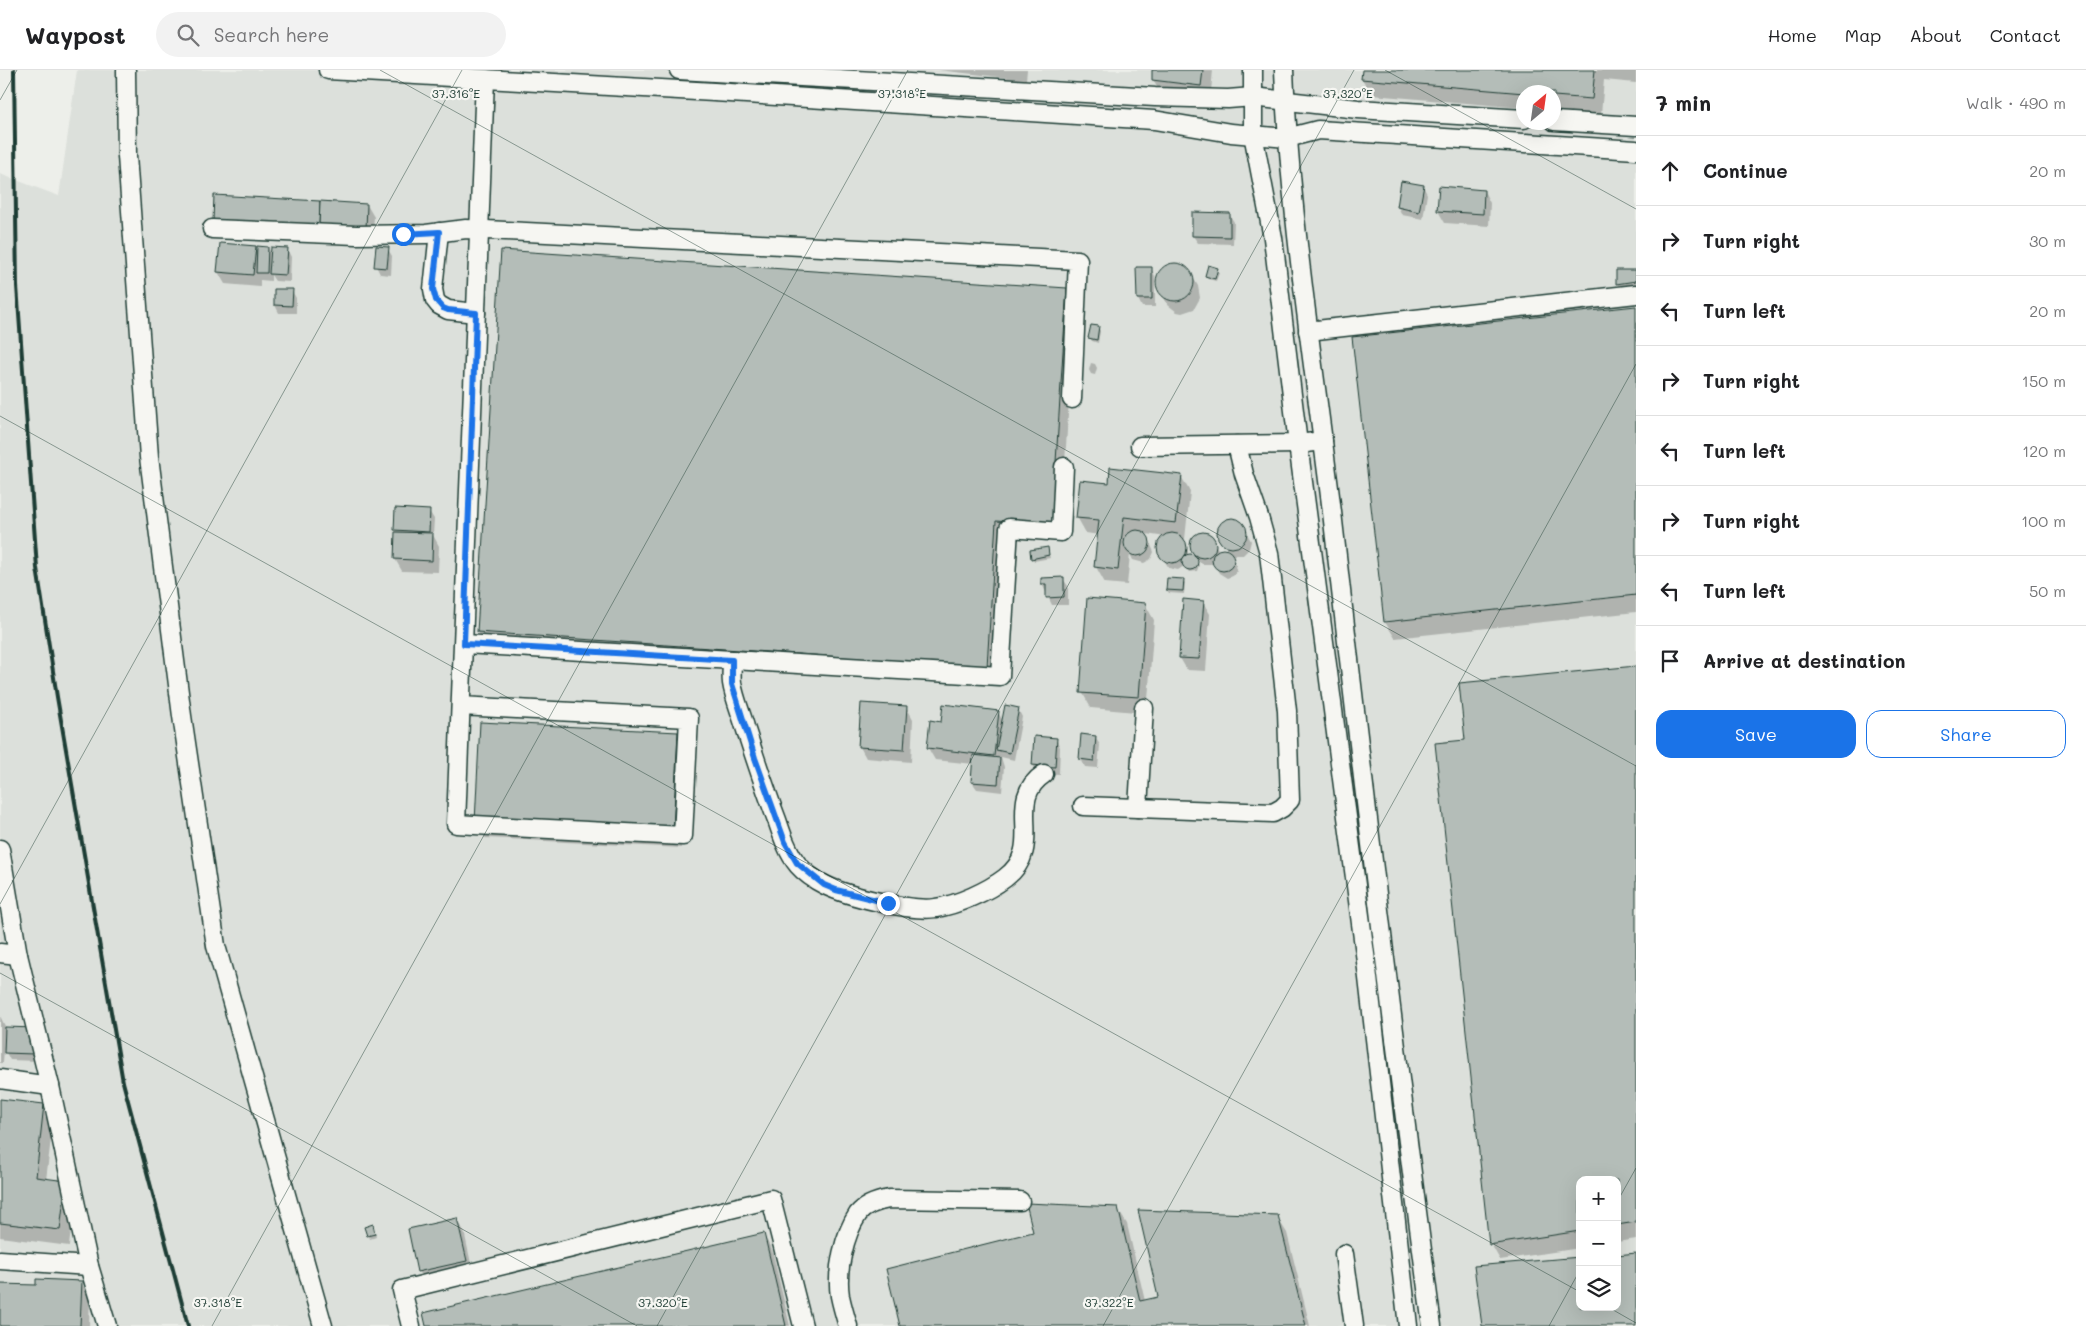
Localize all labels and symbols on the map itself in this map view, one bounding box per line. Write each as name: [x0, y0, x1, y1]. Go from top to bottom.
text: 37.316°E: [432, 85, 480, 101]
text: 37.318°E: [878, 85, 926, 101]
text: 37.320°E: [1323, 85, 1373, 101]
north arrow: [1516, 85, 1561, 130]
route start: [392, 223, 415, 246]
route end: [877, 892, 900, 915]
text: 37.318°E: [194, 1294, 242, 1310]
text: 37.320°E: [638, 1294, 688, 1310]
text: 37.322°E: [1084, 1294, 1134, 1310]

